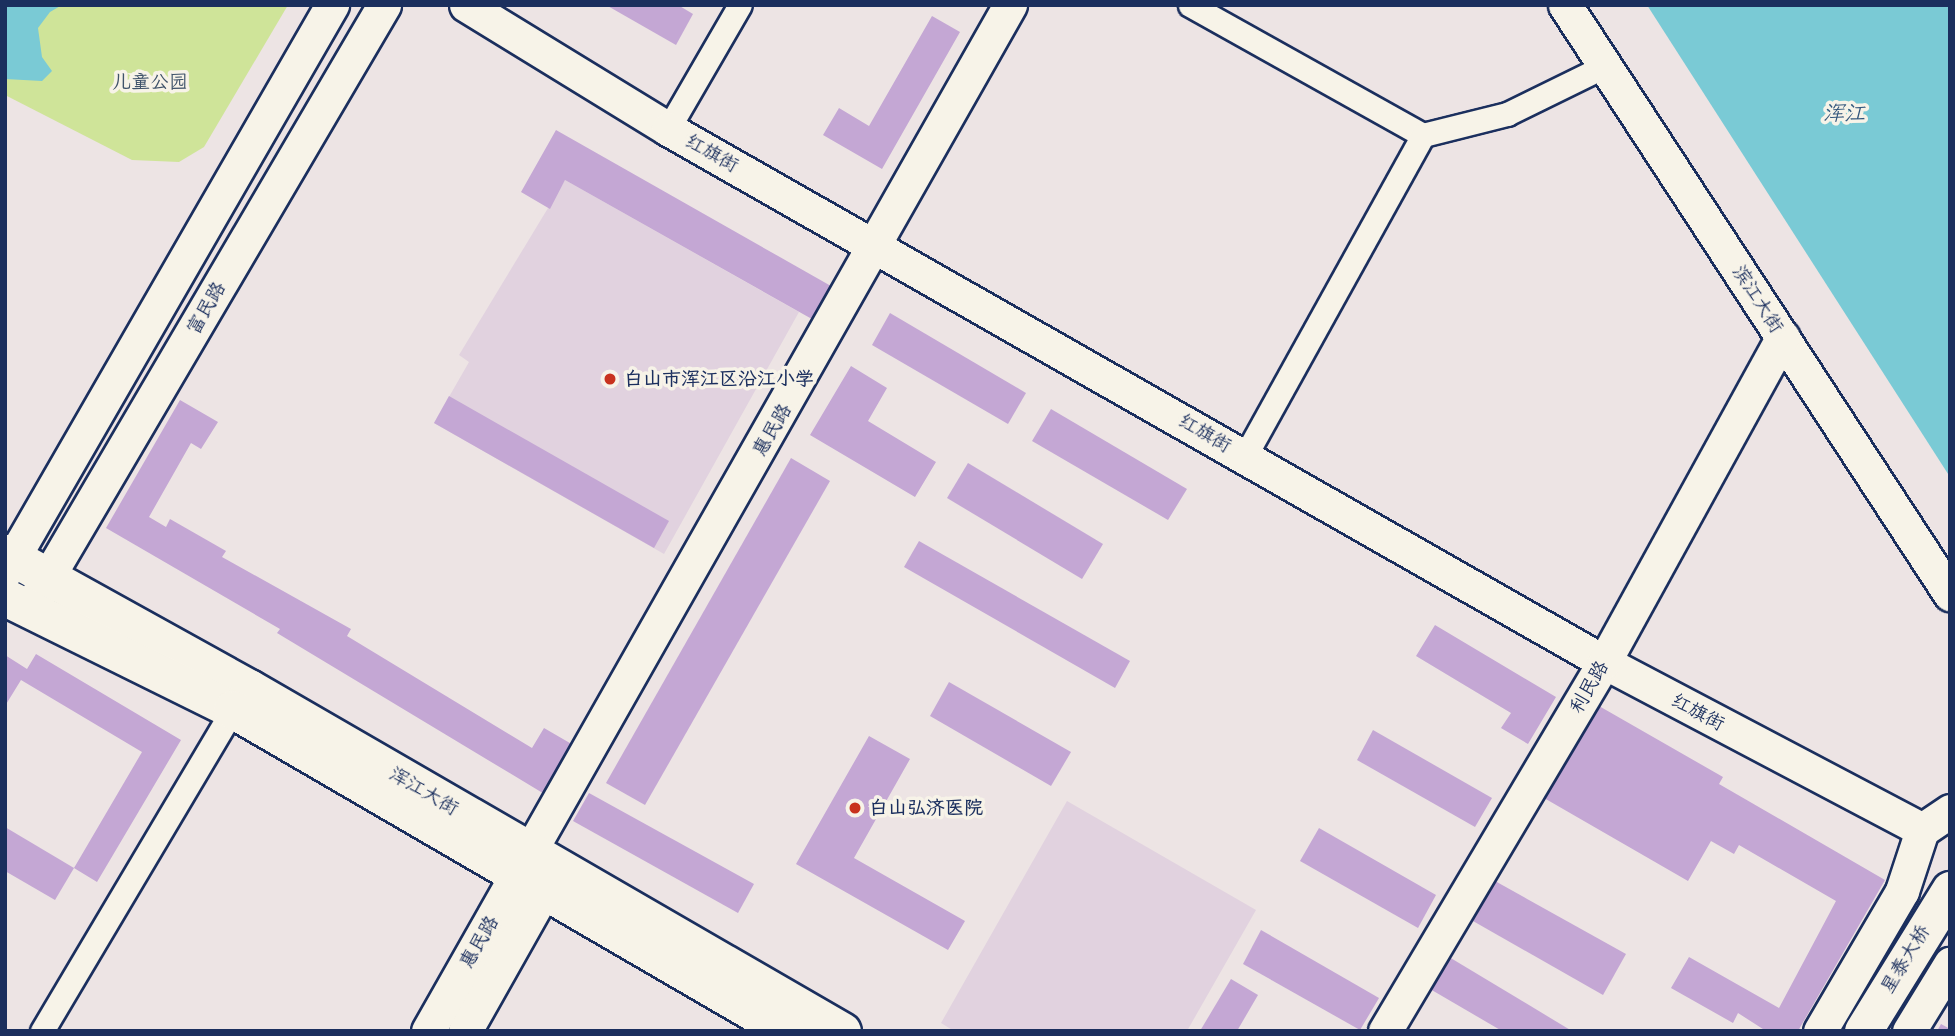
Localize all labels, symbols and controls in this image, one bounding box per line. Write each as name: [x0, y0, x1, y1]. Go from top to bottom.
park label: 儿童公园: [112, 71, 188, 93]
water label: 浑江: [1823, 100, 1865, 126]
street label: 红旗街: [682, 129, 742, 177]
street label: 滨江大街: [1728, 261, 1788, 337]
street label: 富民路: [182, 278, 230, 338]
place label: 白山市浑江区沿江小学: [624, 368, 814, 390]
marker: 白山市浑江区沿江小学: [602, 371, 618, 387]
street label: 惠民路: [748, 400, 796, 460]
street label: 红旗街: [1175, 409, 1235, 457]
street label: 利民路: [1565, 657, 1613, 717]
street label: 红旗街: [1667, 689, 1729, 735]
street label: 浑江大街: [385, 762, 463, 820]
place label: 白山弘济医院: [869, 797, 983, 819]
marker: 白山弘济医院: [847, 800, 863, 816]
street label: 惠民路: [455, 912, 503, 972]
street label: 星泰大桥: [1876, 921, 1934, 997]

